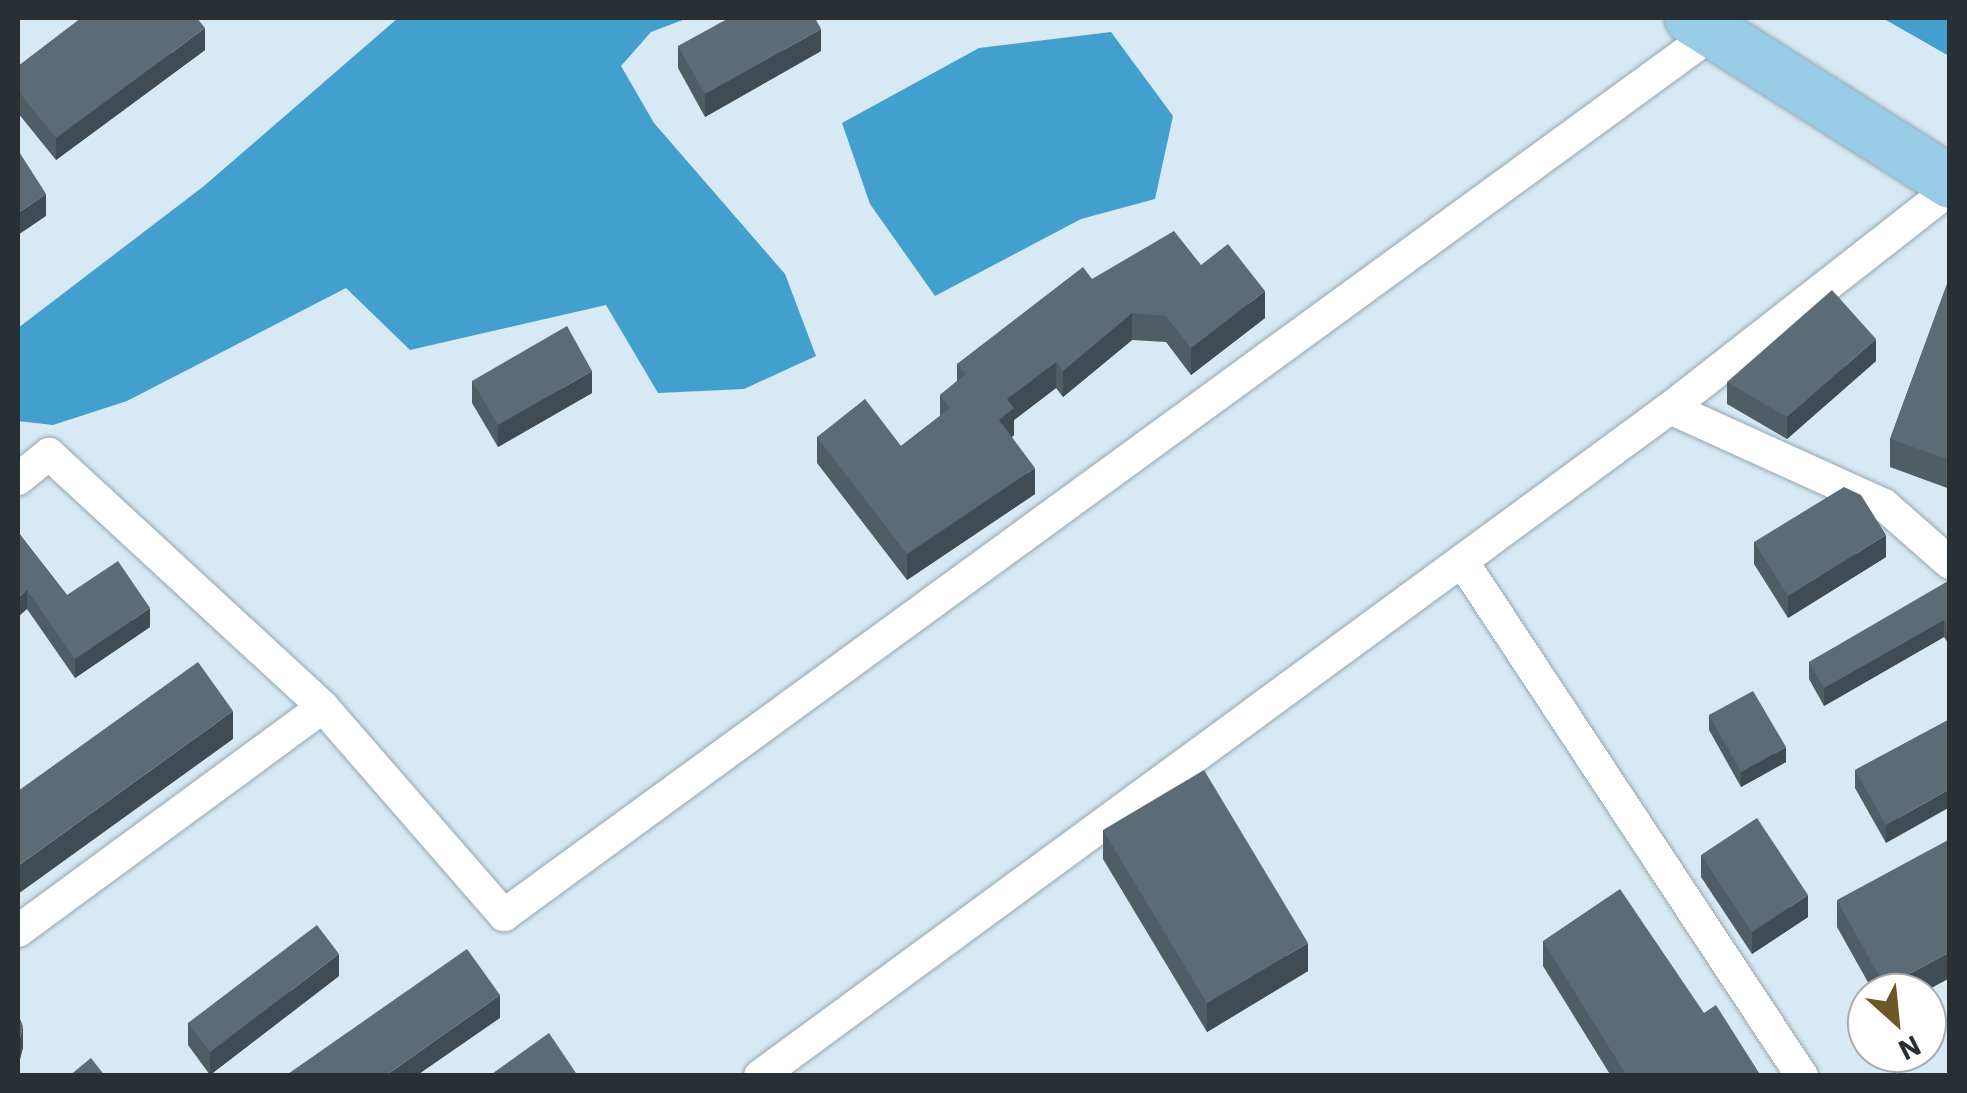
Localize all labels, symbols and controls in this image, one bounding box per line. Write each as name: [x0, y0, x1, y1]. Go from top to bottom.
north arrow: [1847, 973, 1947, 1073]
text: N: [1893, 1027, 1927, 1069]

